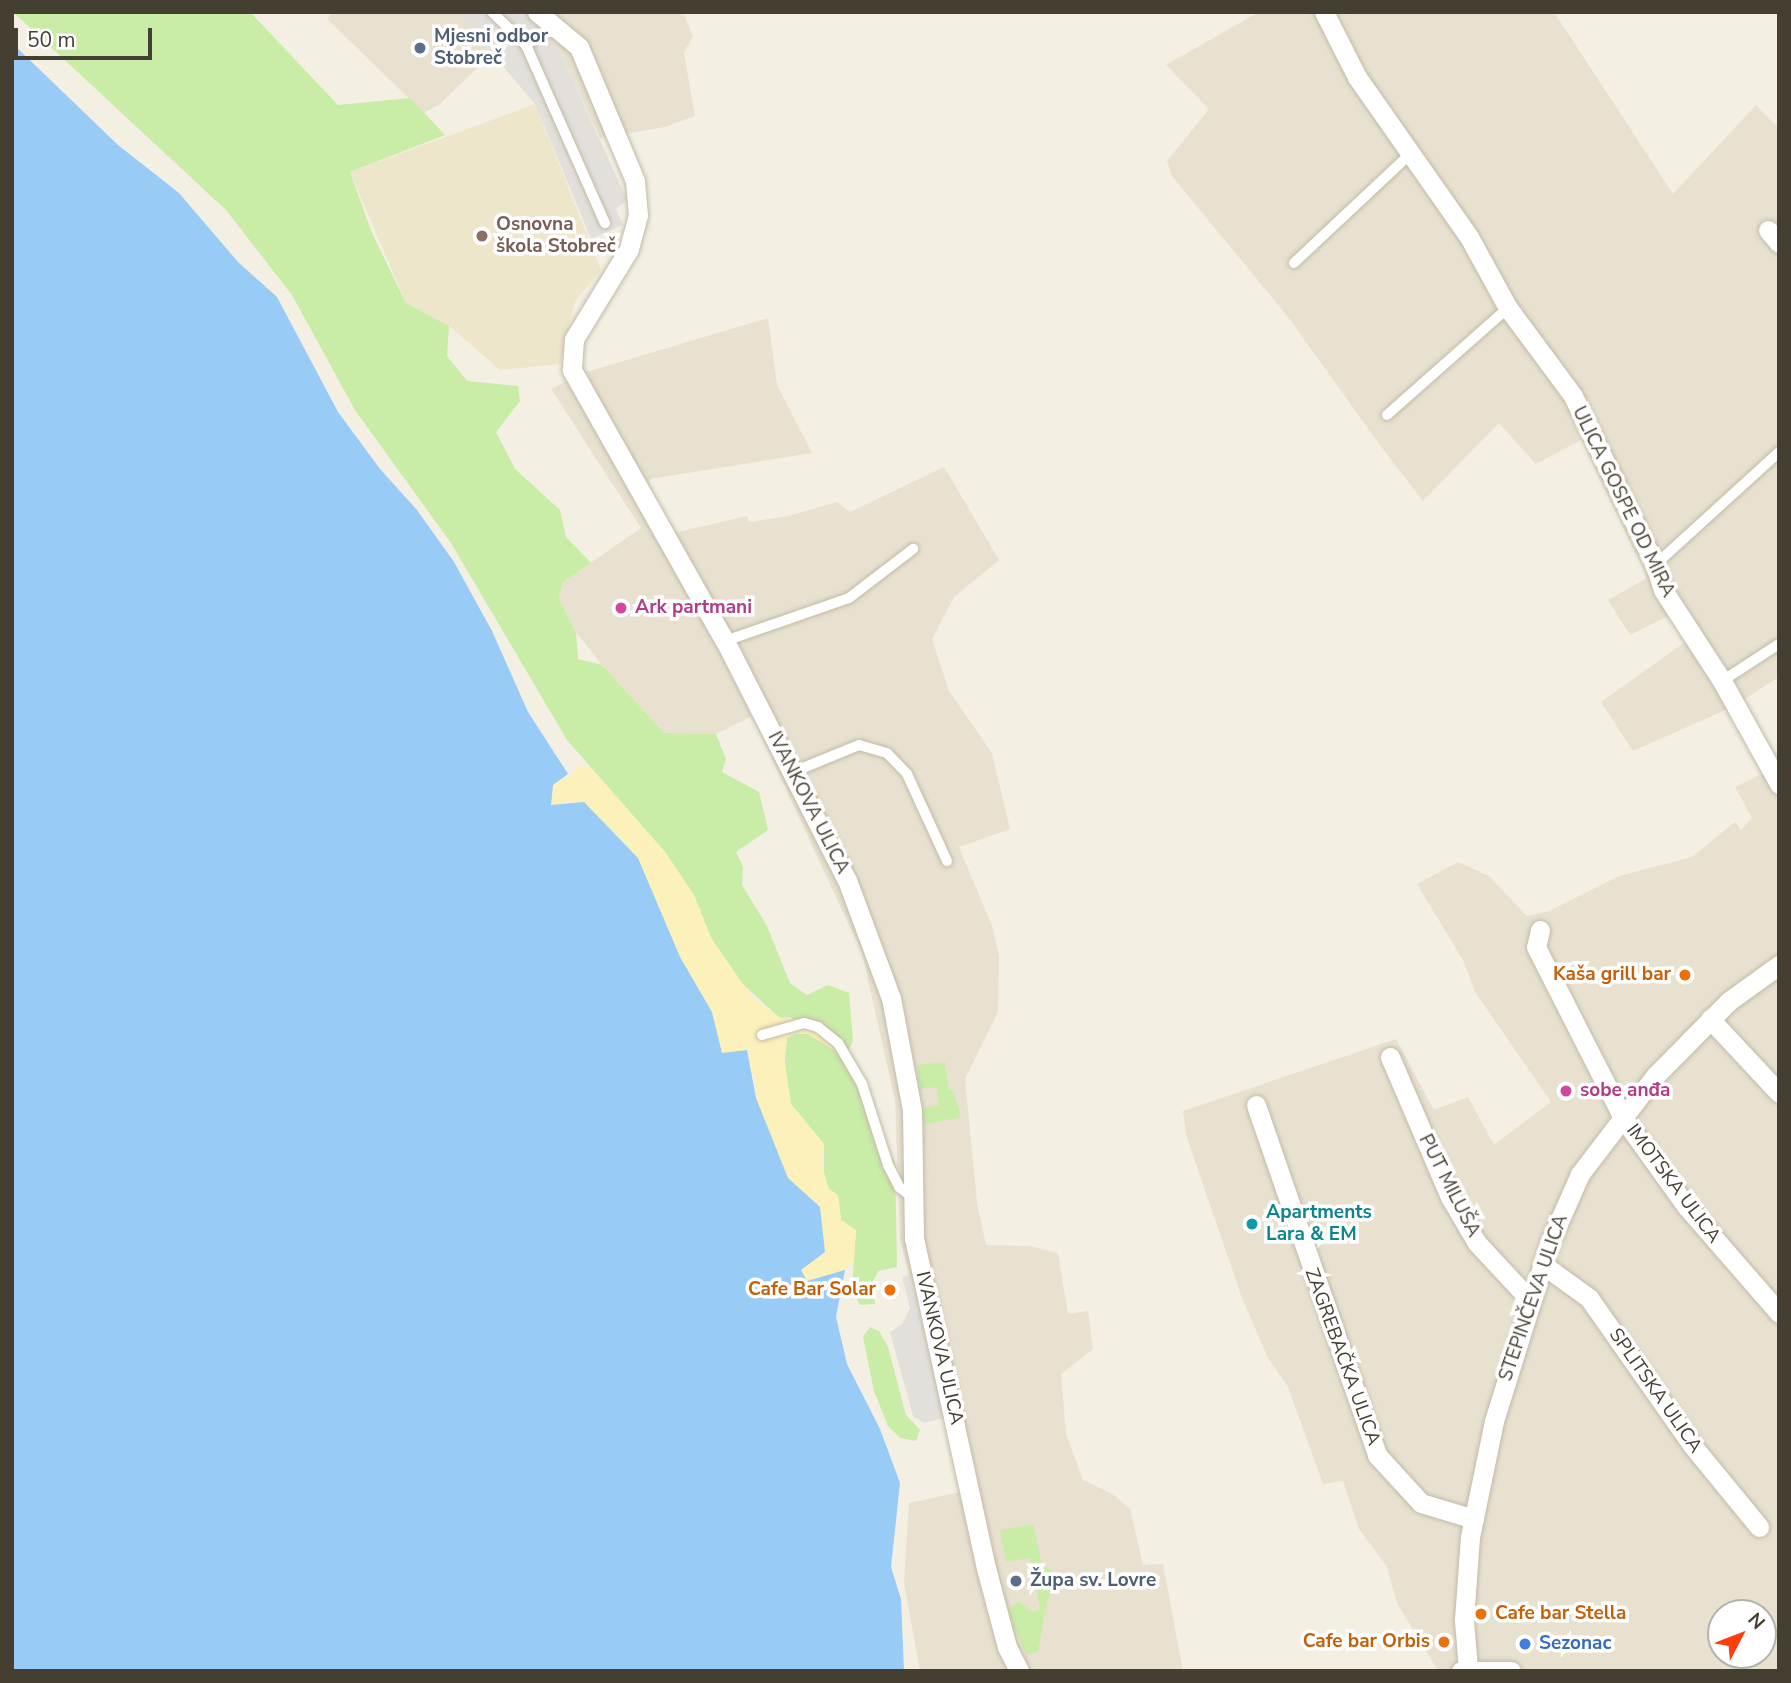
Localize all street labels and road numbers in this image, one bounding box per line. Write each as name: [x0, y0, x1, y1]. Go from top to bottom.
street label: ULICA GOSPE OD MIRA: [1567, 403, 1679, 601]
street label: IVANKOVA ULICA: [762, 728, 854, 878]
street label: IMOTSKA ULICA: [1621, 1120, 1725, 1248]
street label: PUT MILUŠA: [1413, 1131, 1485, 1241]
street label: STEPINČEVA ULICA: [1495, 1212, 1573, 1384]
street label: ZAGREBAČKA ULICA: [1299, 1265, 1385, 1449]
street label: IVANKOVA ULICA: [910, 1269, 968, 1427]
street label: SPLITSKA ULICA: [1604, 1324, 1706, 1458]

